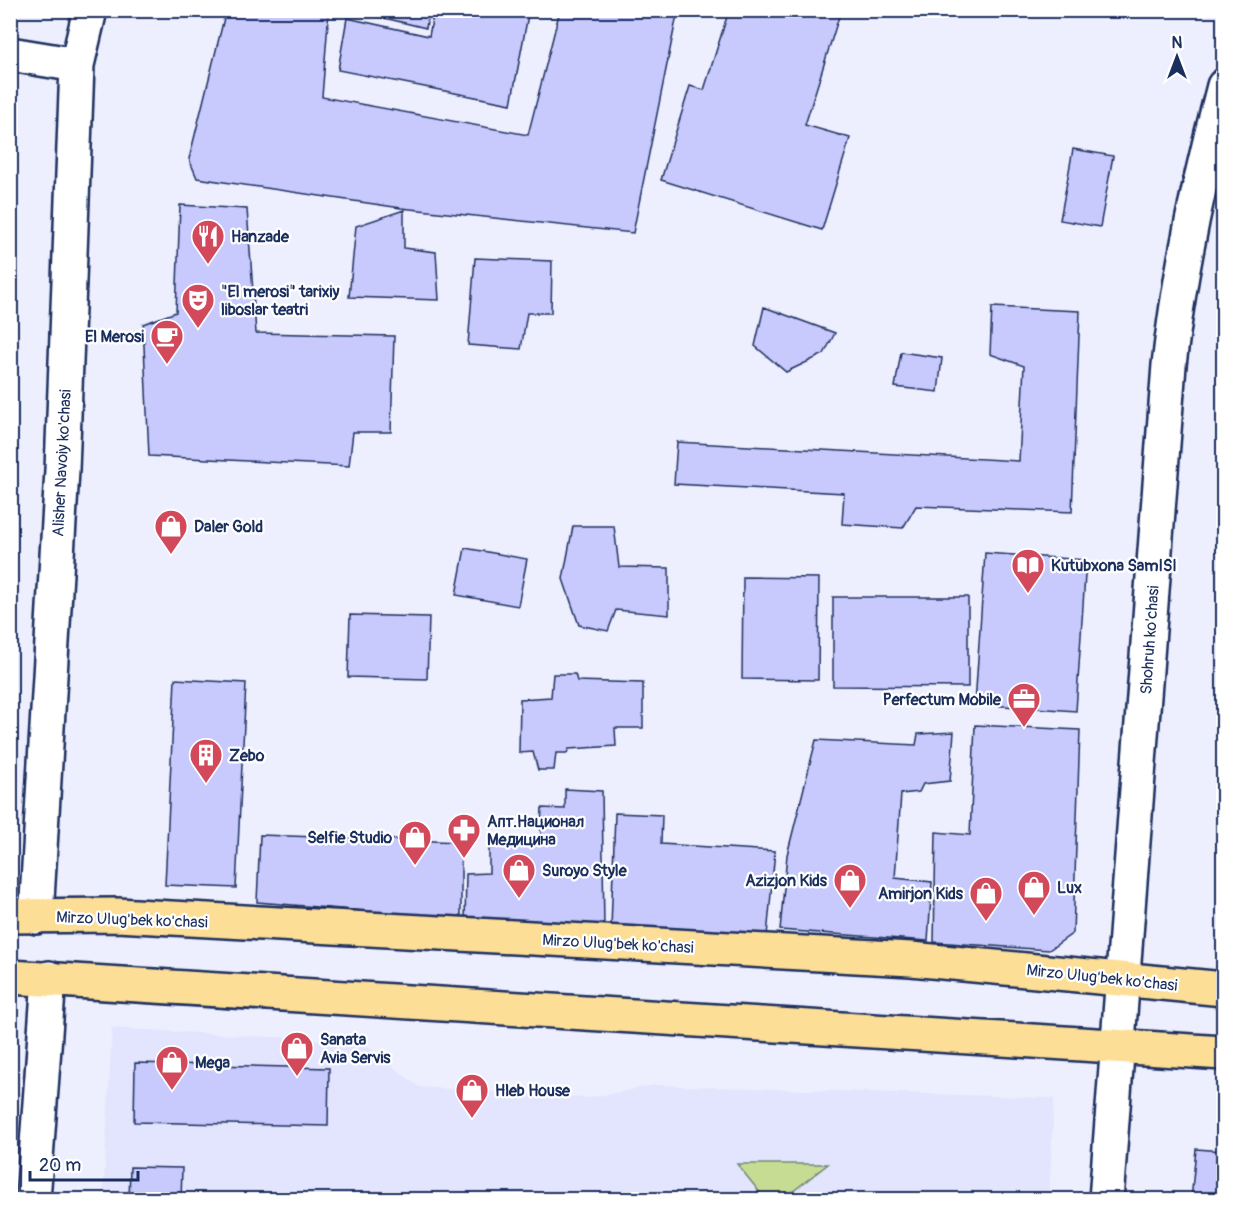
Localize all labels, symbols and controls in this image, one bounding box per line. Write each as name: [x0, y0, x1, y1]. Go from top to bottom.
north arrow: [1147, 27, 1207, 87]
text: N: [1172, 33, 1183, 53]
restaurant icon: Hanzade: [190, 218, 226, 265]
place label: Hanzade: [231, 227, 290, 247]
theatre icon: "El merosi" tarixiy liboslar teatri: [180, 282, 216, 329]
place label: "El merosi" tarixiy liboslar teatri: [221, 282, 339, 320]
cafe icon: El Merosi: [149, 318, 185, 365]
place label: El Merosi: [85, 327, 144, 347]
street label: Alisher Navoiy ko'chasi: [48, 389, 76, 537]
shop icon: Daler Gold: [153, 508, 189, 555]
place label: Daler Gold: [194, 517, 263, 537]
library icon: Kutubxona SamISI: [1010, 547, 1046, 594]
place label: Kutubxona SamISI: [1051, 556, 1177, 576]
street label: Shohruh ko'chasi: [1136, 585, 1164, 695]
office icon: Perfectum Mobile: [1006, 681, 1042, 728]
place label: Perfectum Mobile: [883, 690, 1002, 710]
building icon: Zebo: [188, 737, 224, 784]
place label: Zebo: [229, 746, 265, 766]
pharmacy icon: Апт.Национал Медицина: [446, 812, 482, 859]
place label: Апт.Национал Медицина: [487, 812, 584, 850]
shop icon: Selfie Studio: [397, 819, 433, 866]
place label: Selfie Studio: [307, 828, 392, 848]
shop icon: Suroyo Style: [501, 852, 537, 899]
place label: Suroyo Style: [542, 861, 628, 881]
shop icon: Azizjon Kids: [832, 862, 868, 909]
shop icon: Lux: [1016, 869, 1052, 916]
place label: Azizjon Kids: [745, 871, 828, 891]
shop icon: Amirjon Kids: [968, 875, 1004, 922]
place label: Lux: [1057, 878, 1082, 898]
place label: Amirjon Kids: [878, 884, 964, 904]
street label: Mirzo Ulug'bek ko'chasi: [56, 907, 208, 933]
street label: Mirzo Ulug'bek ko'chasi: [542, 930, 694, 958]
street label: Mirzo Ulug'bek ko'chasi: [1025, 960, 1178, 996]
shop icon: Sanata Avia Servis: [279, 1030, 315, 1077]
place label: Sanata Avia Servis: [320, 1030, 391, 1068]
shop icon: Mega: [154, 1044, 190, 1091]
place label: Mega: [195, 1053, 230, 1073]
shop icon: Hleb House: [454, 1072, 490, 1119]
place label: Hleb House: [495, 1081, 571, 1101]
scale bar: [30, 1144, 138, 1182]
text: 20 m: [39, 1154, 81, 1177]

